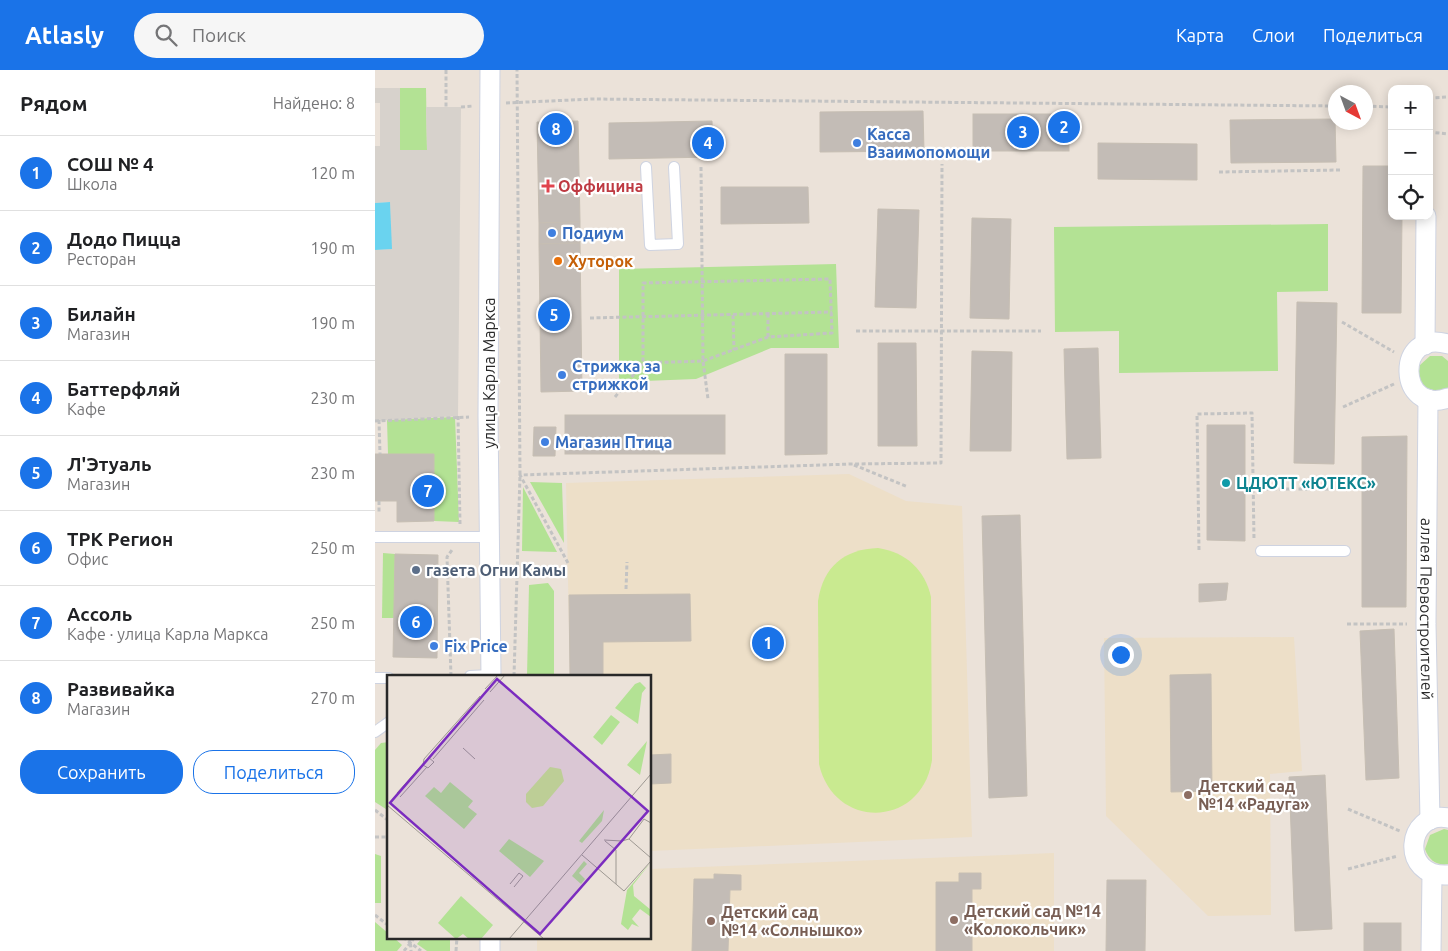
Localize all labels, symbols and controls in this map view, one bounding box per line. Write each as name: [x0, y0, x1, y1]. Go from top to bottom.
search box: [134, 13, 484, 58]
icon: search: [152, 21, 180, 49]
text: Atlasly: [25, 22, 104, 49]
text: Поиск: [192, 24, 246, 46]
text: Карта: [1176, 25, 1224, 45]
text: Слои: [1252, 25, 1295, 45]
text: Поделиться: [1323, 25, 1423, 45]
north arrow: [1328, 85, 1373, 130]
map controls: [1388, 85, 1433, 220]
button: +: [1388, 85, 1433, 130]
text: Рядом: [20, 91, 88, 115]
text: Найдено: 8: [273, 94, 355, 112]
pin: 2: [1048, 108, 1080, 146]
pin: 8: [540, 110, 572, 148]
pin: 3: [1007, 113, 1039, 151]
pin: 4: [692, 124, 724, 162]
place label: Касса Взаимопомощи: [867, 125, 990, 161]
button: −: [1388, 130, 1433, 175]
marker: Касса Взаимопомощи: [851, 137, 863, 149]
text: СОШ № 4: [67, 153, 154, 175]
text: 1: [31, 164, 41, 182]
text: 120 m: [310, 164, 355, 182]
text: Школа: [67, 175, 117, 193]
button: locate: [1388, 175, 1433, 220]
place label: Оффицина: [558, 177, 643, 195]
marker: Оффицина: [542, 180, 554, 192]
place label: Подиум: [562, 224, 624, 242]
marker: Подиум: [546, 227, 558, 239]
text: Додо Пицца: [67, 228, 181, 250]
text: 2: [31, 239, 41, 257]
text: 190 m: [310, 239, 355, 257]
text: Ресторан: [67, 250, 136, 268]
place label: Хуторок: [568, 252, 633, 270]
marker: Хуторок: [552, 255, 564, 267]
pin: 5: [538, 296, 570, 334]
street label: улица Карла Маркса: [480, 297, 498, 449]
text: Билайн: [67, 303, 136, 325]
text: 3: [31, 314, 41, 332]
text: 190 m: [310, 314, 355, 332]
text: Магазин: [67, 325, 130, 343]
place label: Стрижка за стрижкой: [572, 357, 661, 393]
marker: Стрижка за стрижкой: [556, 369, 568, 381]
text: Баттерфляй: [67, 378, 180, 400]
text: 4: [31, 389, 41, 407]
text: 230 m: [310, 389, 355, 407]
text: Кафе: [67, 400, 106, 418]
place label: Магазин Птица: [555, 433, 673, 451]
marker: Магазин Птица: [539, 436, 551, 448]
text: Л'Этуаль: [67, 453, 151, 475]
text: 5: [31, 464, 41, 482]
text: 230 m: [310, 464, 355, 482]
pin: 7: [412, 472, 444, 510]
place label: ЦДЮТТ «ЮТЕКС»: [1236, 474, 1376, 492]
text: Магазин: [67, 475, 130, 493]
marker: ЦДЮТТ «ЮТЕКС»: [1220, 477, 1232, 489]
street label: аллея Первостроителей: [1417, 518, 1437, 700]
text: ТРК Регион: [67, 528, 173, 550]
text: 6: [31, 539, 41, 557]
text: 250 m: [310, 539, 355, 557]
text: Офис: [67, 550, 108, 568]
place label: газета Огни Камы: [426, 561, 566, 579]
marker: газета Огни Камы: [410, 564, 422, 576]
text: Ассоль: [67, 603, 132, 625]
pin: 6: [400, 603, 432, 641]
text: 7: [31, 614, 41, 632]
text: 250 m: [310, 614, 355, 632]
pin: 1: [752, 624, 784, 662]
text: Кафе · улица Карла Маркса: [67, 625, 268, 643]
place label: Fix Price: [444, 637, 508, 655]
marker: Fix Price: [428, 640, 440, 652]
your location: [1108, 642, 1134, 668]
inset map: [387, 675, 651, 938]
text: Развивайка: [67, 678, 175, 700]
text: 8: [31, 689, 41, 707]
text: 270 m: [310, 689, 355, 707]
text: Магазин: [67, 700, 130, 718]
button: Сохранить: [20, 750, 183, 794]
button: Поделиться: [193, 750, 355, 794]
place label: Детский сад №14 «Радуга»: [1198, 777, 1309, 813]
marker: Детский сад №14 «Радуга»: [1182, 789, 1194, 801]
place label: Детский сад №14 «Колокольчик»: [964, 902, 1101, 938]
place label: Детский сад №14 «Солнышко»: [721, 903, 862, 939]
marker: Детский сад №14 «Колокольчик»: [948, 914, 960, 926]
marker: Детский сад №14 «Солнышко»: [705, 915, 717, 927]

